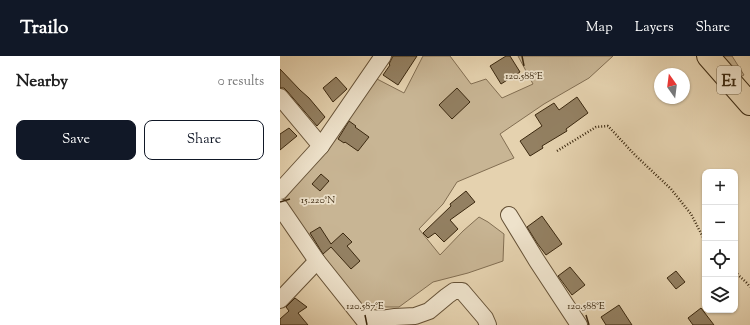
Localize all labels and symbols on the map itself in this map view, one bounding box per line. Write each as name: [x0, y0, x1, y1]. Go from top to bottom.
road number: E1: [717, 66, 741, 94]
north arrow: [654, 68, 690, 104]
text: 120.588°E: [505, 69, 543, 84]
text: 15.220°N: [301, 193, 335, 208]
text: 120.587°E: [346, 299, 384, 314]
text: 120.588°E: [567, 299, 605, 314]

